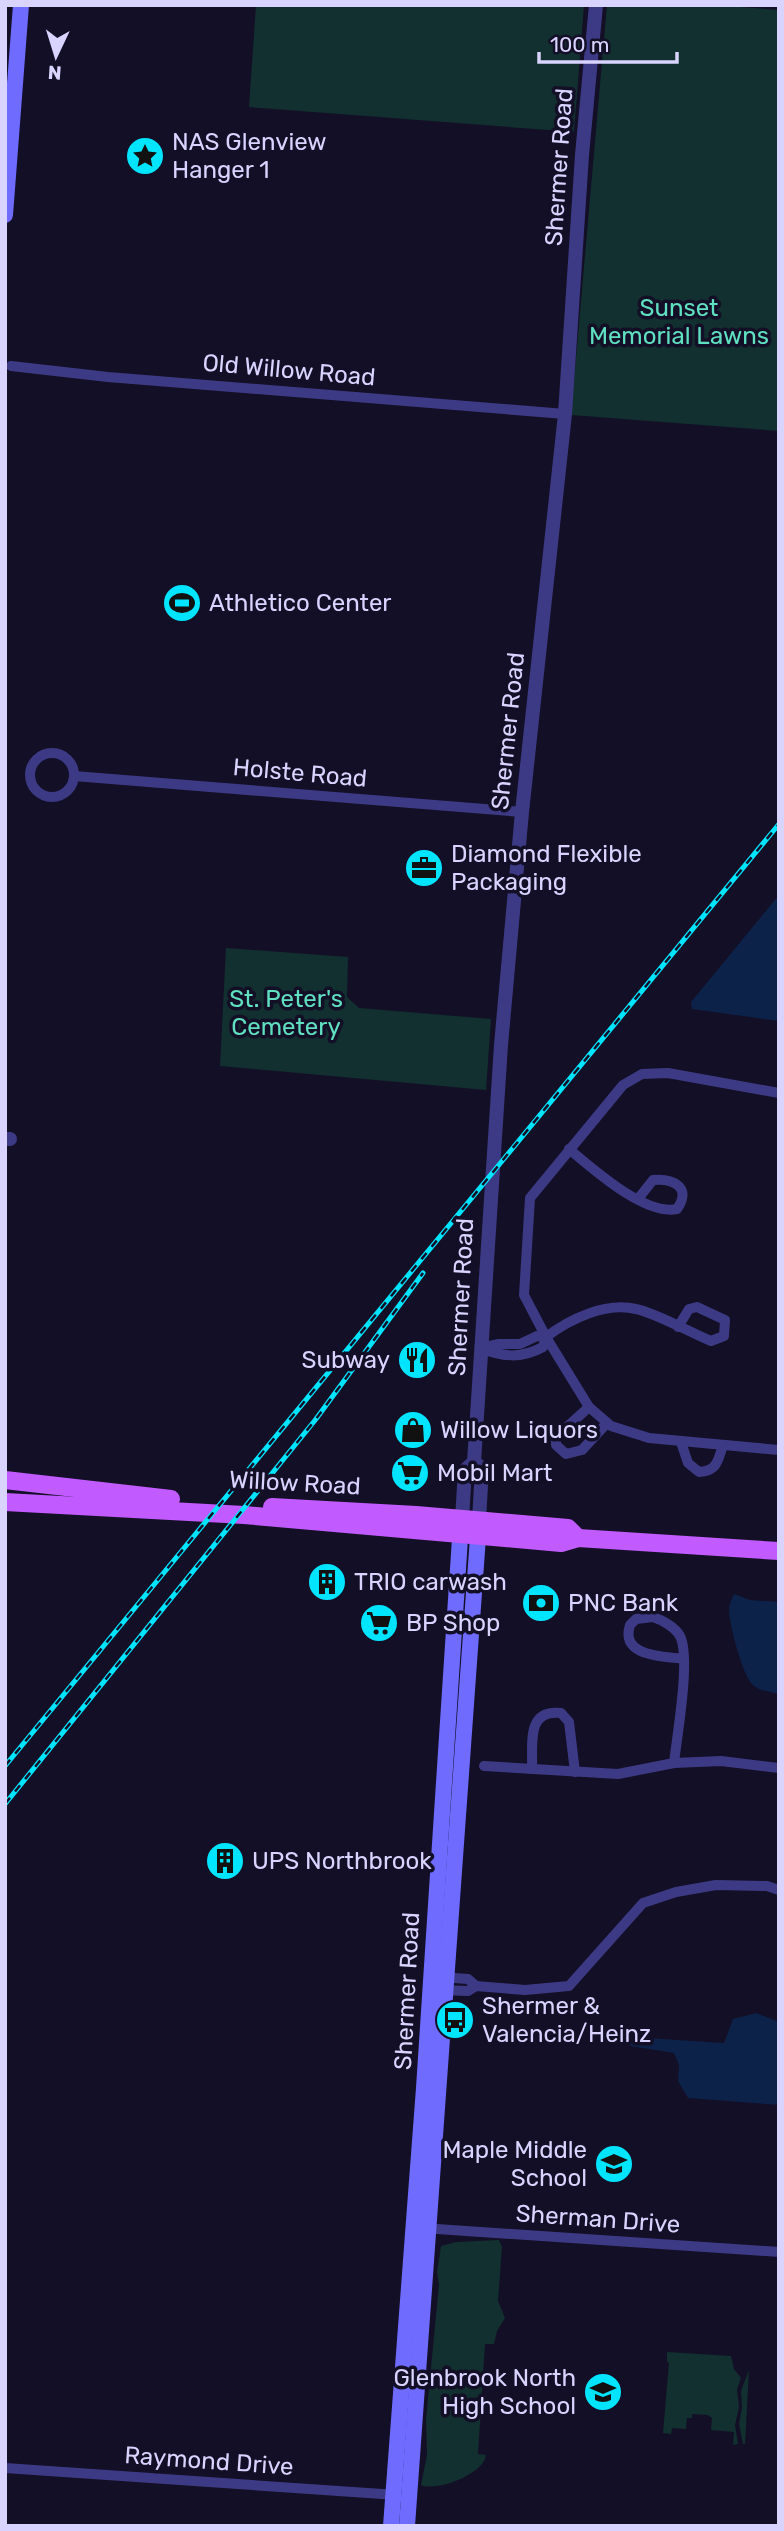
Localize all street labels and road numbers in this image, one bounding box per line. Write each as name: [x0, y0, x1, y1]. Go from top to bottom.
street label: Shermer Road: [540, 87, 578, 247]
street label: Old Willow Road: [201, 348, 377, 392]
street label: Shermer Road: [486, 651, 530, 811]
street label: Holste Road: [232, 753, 368, 793]
street label: Shermer Road: [443, 1217, 479, 1377]
street label: Willow Road: [229, 1466, 361, 1500]
street label: Shermer Road: [389, 1911, 425, 2071]
street label: Sherman Drive: [515, 2199, 681, 2239]
street label: Raymond Drive: [123, 2441, 295, 2481]

